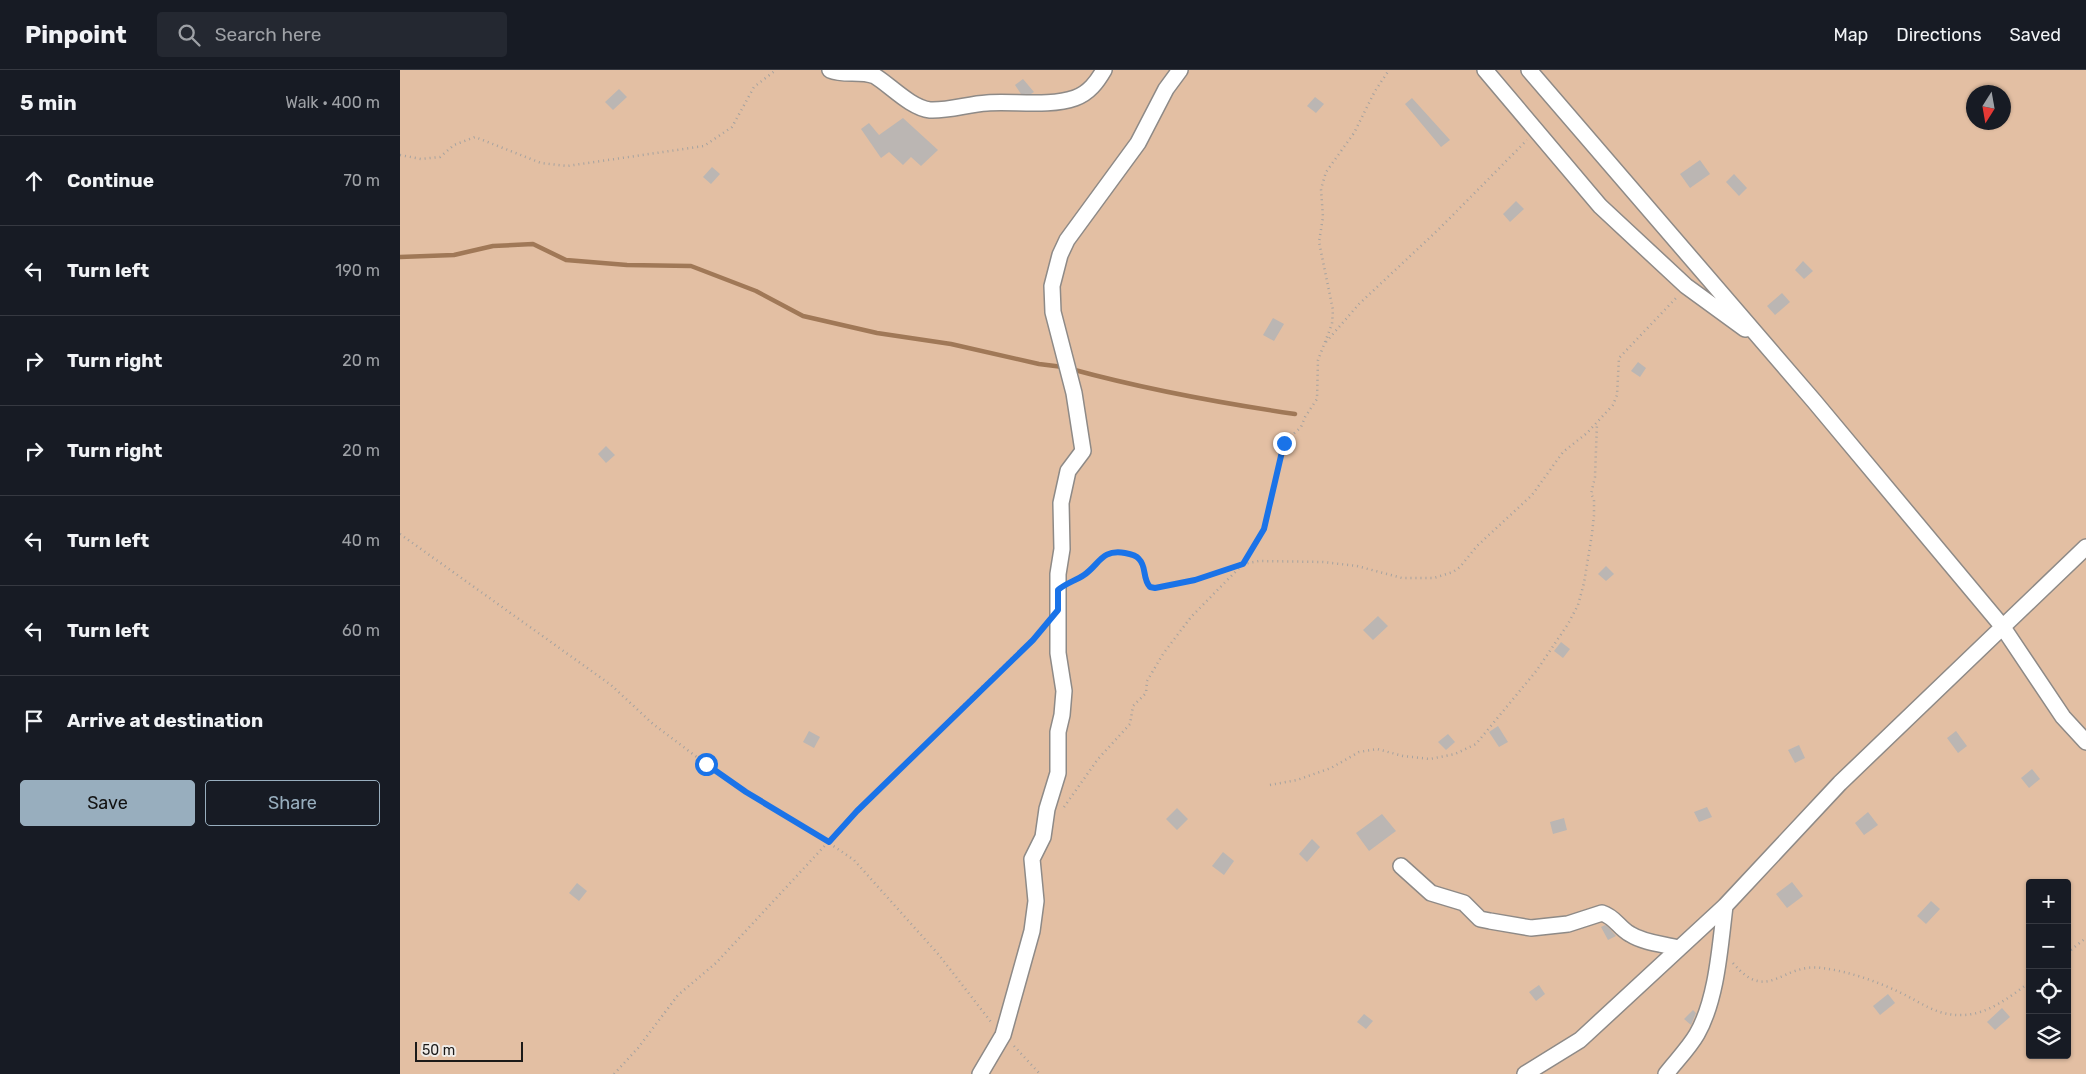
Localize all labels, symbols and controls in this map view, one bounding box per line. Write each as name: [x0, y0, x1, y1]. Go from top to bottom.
search box: [157, 12, 507, 57]
text: Pinpoint: [25, 21, 127, 49]
icon: search: [175, 21, 203, 49]
text: Search here: [215, 23, 321, 46]
text: Map: [1833, 24, 1868, 46]
text: Directions: [1896, 24, 1982, 46]
text: Saved: [2010, 24, 2061, 46]
north arrow: [1966, 85, 2011, 130]
text: 5 min: [20, 90, 77, 115]
text: Walk · 400 m: [285, 93, 380, 112]
icon: ahead: [20, 167, 48, 195]
text: Continue: [67, 169, 154, 192]
text: 70 m: [343, 171, 380, 190]
icon: left: [20, 257, 48, 285]
text: Turn left: [67, 259, 149, 282]
text: 190 m: [335, 261, 380, 280]
icon: right: [20, 347, 48, 375]
text: Turn right: [67, 349, 162, 372]
text: 20 m: [342, 351, 380, 370]
route end: [1273, 432, 1296, 455]
icon: right: [20, 437, 48, 465]
text: Turn right: [67, 439, 162, 462]
text: 20 m: [342, 441, 380, 460]
icon: left: [20, 527, 48, 555]
text: Turn left: [67, 529, 149, 552]
text: 40 m: [342, 531, 380, 550]
icon: left: [20, 617, 48, 645]
text: Turn left: [67, 619, 149, 642]
text: 60 m: [342, 621, 380, 640]
icon: arrive: [20, 707, 48, 735]
text: Arrive at destination: [67, 709, 263, 732]
route start: [695, 753, 718, 776]
button: Save: [20, 780, 195, 826]
button: Share: [205, 780, 380, 826]
map controls: [2026, 879, 2071, 1059]
button: +: [2026, 879, 2071, 924]
button: −: [2026, 924, 2071, 969]
button: locate: [2026, 969, 2071, 1014]
button: layers: [2026, 1014, 2071, 1059]
scale bar: [415, 1039, 522, 1062]
text: 50 m: [422, 1042, 455, 1059]

